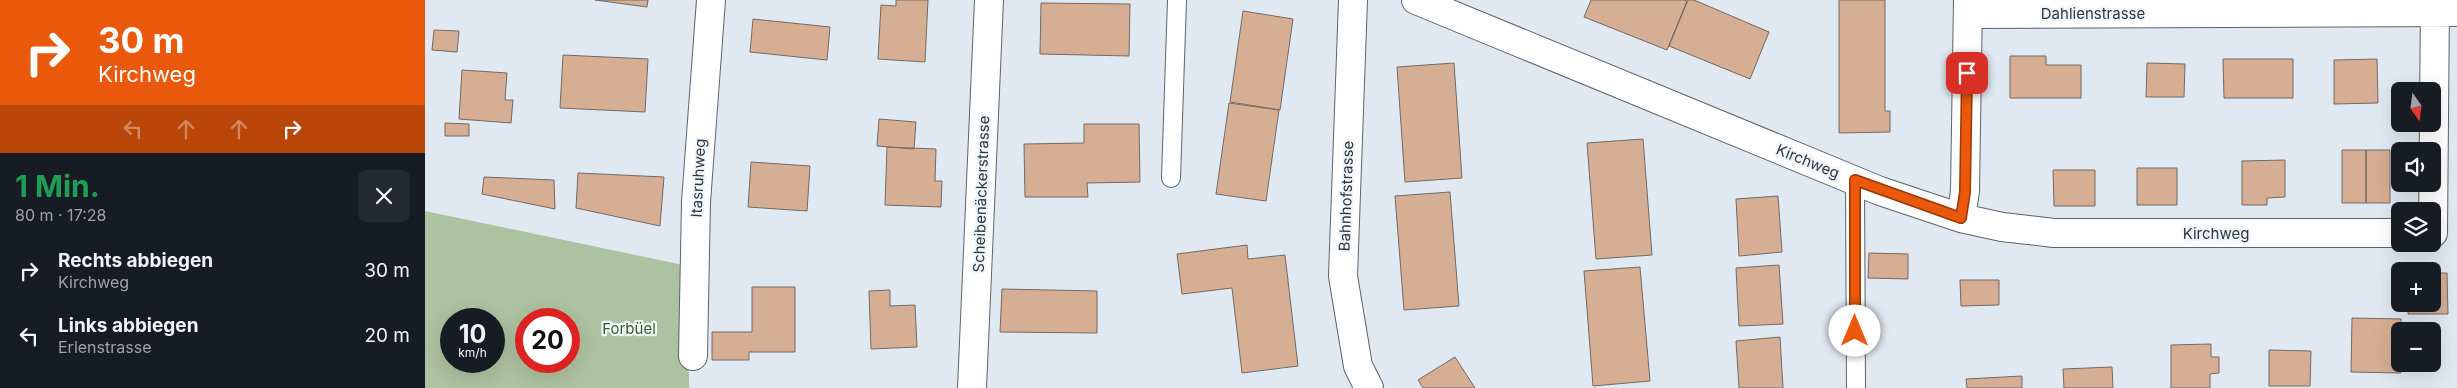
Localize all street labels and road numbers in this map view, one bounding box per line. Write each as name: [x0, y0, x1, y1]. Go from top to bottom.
street label: Dahlienstrasse: [2041, 4, 2145, 23]
street label: Scheibenäckerstrasse: [969, 115, 993, 273]
street label: Itasruhweg: [686, 138, 710, 218]
street label: Bahnhofstrasse: [1335, 140, 1357, 252]
street label: Kirchweg: [1774, 140, 1842, 182]
street label: Kirchweg: [2183, 224, 2249, 243]

